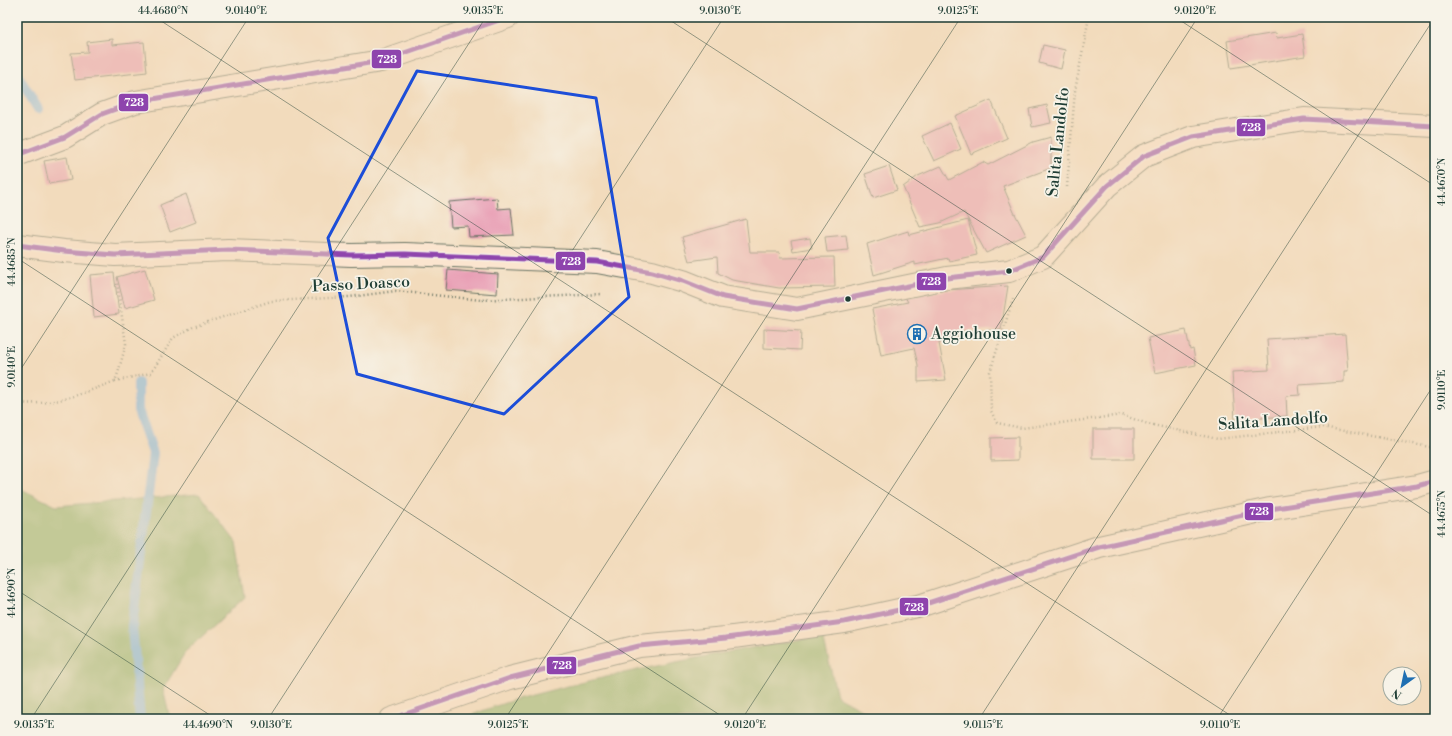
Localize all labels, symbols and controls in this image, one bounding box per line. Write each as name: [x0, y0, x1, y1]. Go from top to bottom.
text: 44.4680°N: [138, 5, 189, 17]
text: 9.0140°E: [225, 5, 267, 17]
text: 9.0135°E: [463, 5, 503, 17]
text: 9.0130°E: [699, 5, 741, 17]
text: 9.0125°E: [938, 5, 979, 17]
text: 9.0120°E: [1174, 5, 1216, 17]
line badge: 728: [371, 49, 402, 69]
text: 728: [377, 53, 397, 67]
street label: Salita Landolfo: [1042, 86, 1074, 198]
line badge: 728: [118, 93, 149, 112]
text: 728: [124, 96, 144, 110]
line badge: 728: [1236, 118, 1266, 137]
text: 728: [1241, 121, 1261, 135]
text: 44.4670°N: [1436, 157, 1448, 206]
text: 44.4685°N: [6, 237, 18, 287]
line badge: 728: [555, 251, 586, 271]
text: 728: [561, 255, 581, 269]
unlabelled marker: [1004, 266, 1014, 276]
street label: Passo Doasco: [311, 271, 411, 297]
line badge: 728: [916, 272, 947, 291]
text: 728: [921, 275, 941, 289]
unlabelled marker: [843, 294, 853, 304]
building icon: Aggiohouse: [906, 323, 928, 345]
place label: Aggiohouse: [930, 324, 1016, 344]
text: 9.0140°E: [6, 346, 18, 388]
text: 9.0110°E: [1436, 370, 1448, 410]
street label: Salita Landolfo: [1217, 407, 1329, 435]
text: 44.4675°N: [1436, 490, 1448, 538]
line badge: 728: [1244, 502, 1274, 521]
text: 728: [1249, 505, 1269, 519]
text: 44.4690°N: [6, 567, 18, 618]
line badge: 728: [899, 597, 929, 616]
text: 728: [904, 601, 924, 615]
line badge: 728: [546, 656, 577, 675]
text: 728: [552, 659, 572, 673]
north arrow: [1382, 666, 1422, 706]
text: N: [1389, 685, 1405, 702]
text: 9.0135°E: [14, 719, 54, 731]
text: 44.4690°N: [183, 719, 234, 731]
text: 9.0130°E: [250, 719, 292, 731]
text: 9.0125°E: [488, 719, 529, 731]
text: 9.0120°E: [724, 719, 766, 731]
text: 9.0115°E: [963, 719, 1003, 731]
text: 9.0110°E: [1200, 719, 1240, 731]

